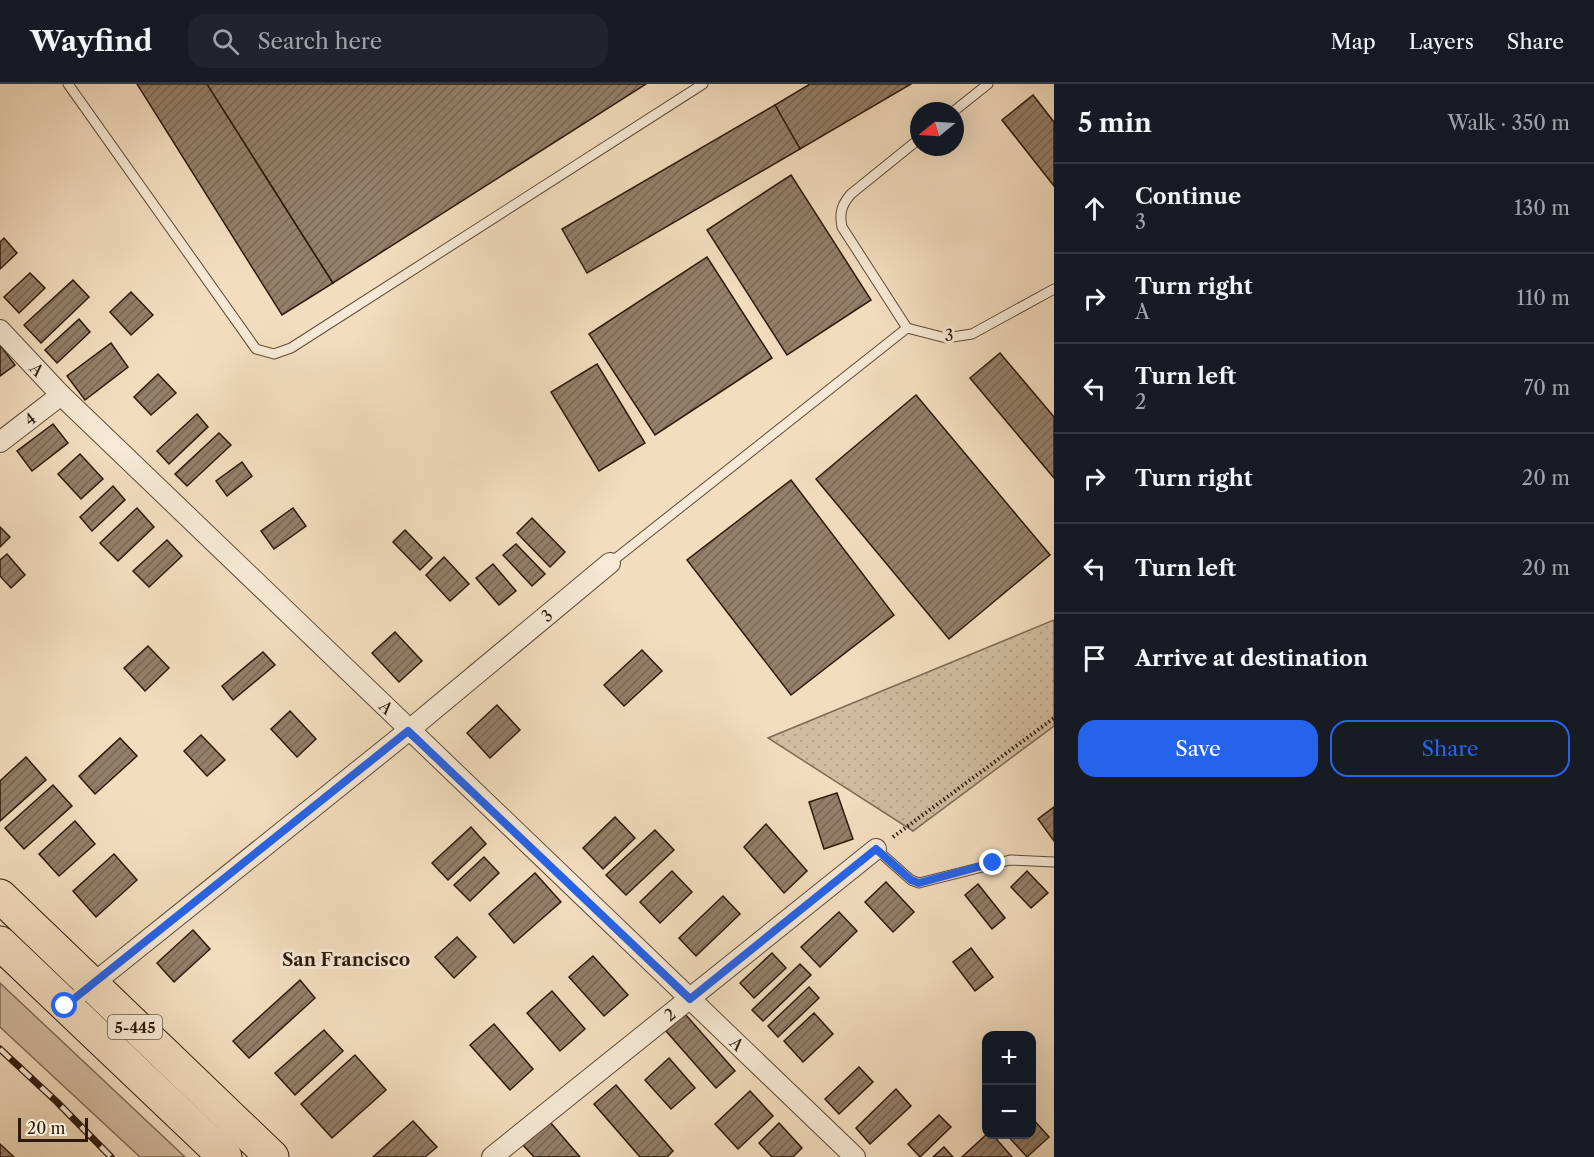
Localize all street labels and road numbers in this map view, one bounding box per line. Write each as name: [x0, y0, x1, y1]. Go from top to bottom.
street label: 3: [944, 325, 954, 345]
street label: A: [25, 357, 49, 381]
street label: 4: [20, 408, 40, 430]
street label: 3: [537, 605, 557, 626]
street label: A: [374, 695, 398, 719]
street label: 2: [660, 1004, 680, 1025]
road number: 5-445: [108, 1015, 162, 1039]
street label: A: [725, 1032, 749, 1056]

